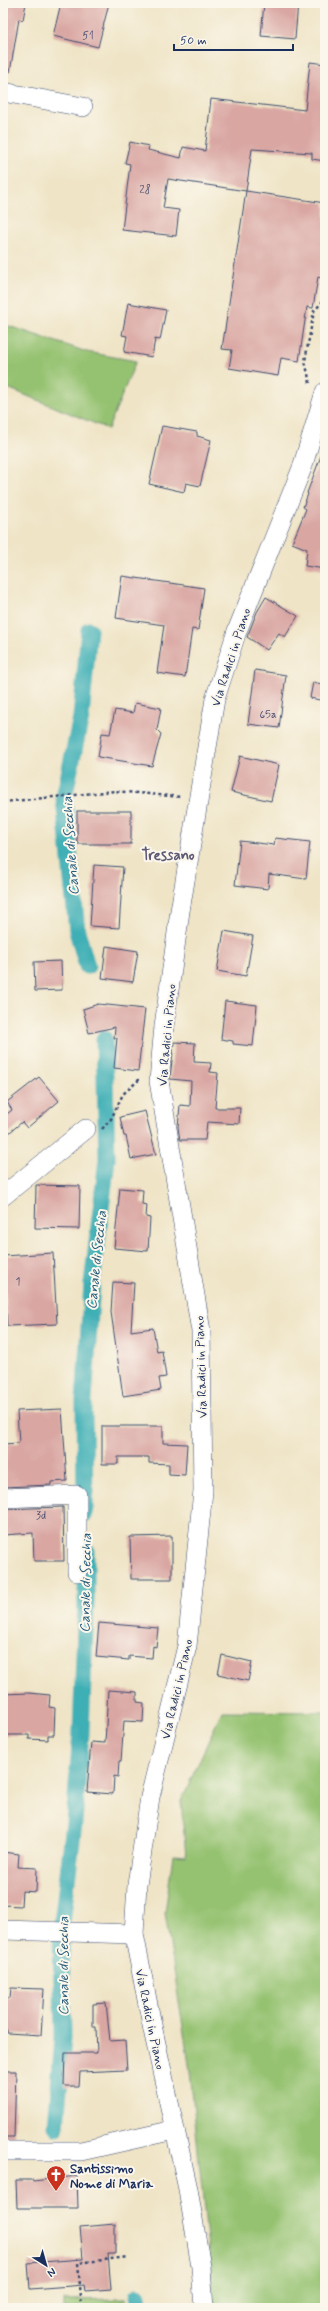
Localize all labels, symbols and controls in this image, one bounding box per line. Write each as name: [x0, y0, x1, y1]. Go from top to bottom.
scale bar: [174, 26, 293, 52]
house number: 51: [82, 29, 94, 43]
text: 50 m: [180, 33, 207, 49]
house number: 28: [139, 183, 151, 197]
street label: Via Radici in Piano: [207, 606, 255, 709]
house number: 65a: [259, 708, 277, 722]
water label: Canale di Secchia: [59, 796, 83, 896]
district label: Tressano: [142, 846, 195, 866]
street label: Via Radici in Piano: [155, 983, 180, 1087]
water label: Canale di Secchia: [83, 1210, 111, 1310]
house number: 1: [16, 1275, 21, 1289]
street label: Via Radici in Piano: [191, 1315, 212, 1418]
house number: 3d: [36, 1509, 46, 1523]
water label: Canale di Secchia: [76, 1533, 96, 1633]
street label: Via Radici in Piano: [158, 1637, 197, 1741]
water label: Canale di Secchia: [55, 1916, 73, 2016]
street label: Via Radici in Piano: [131, 1967, 169, 2071]
place label: Santissimo Nome di Maria: [70, 2161, 154, 2193]
church icon: Santissimo Nome di Maria: [45, 2164, 67, 2192]
north arrow: [26, 2245, 66, 2285]
text: N: [44, 2264, 59, 2280]

